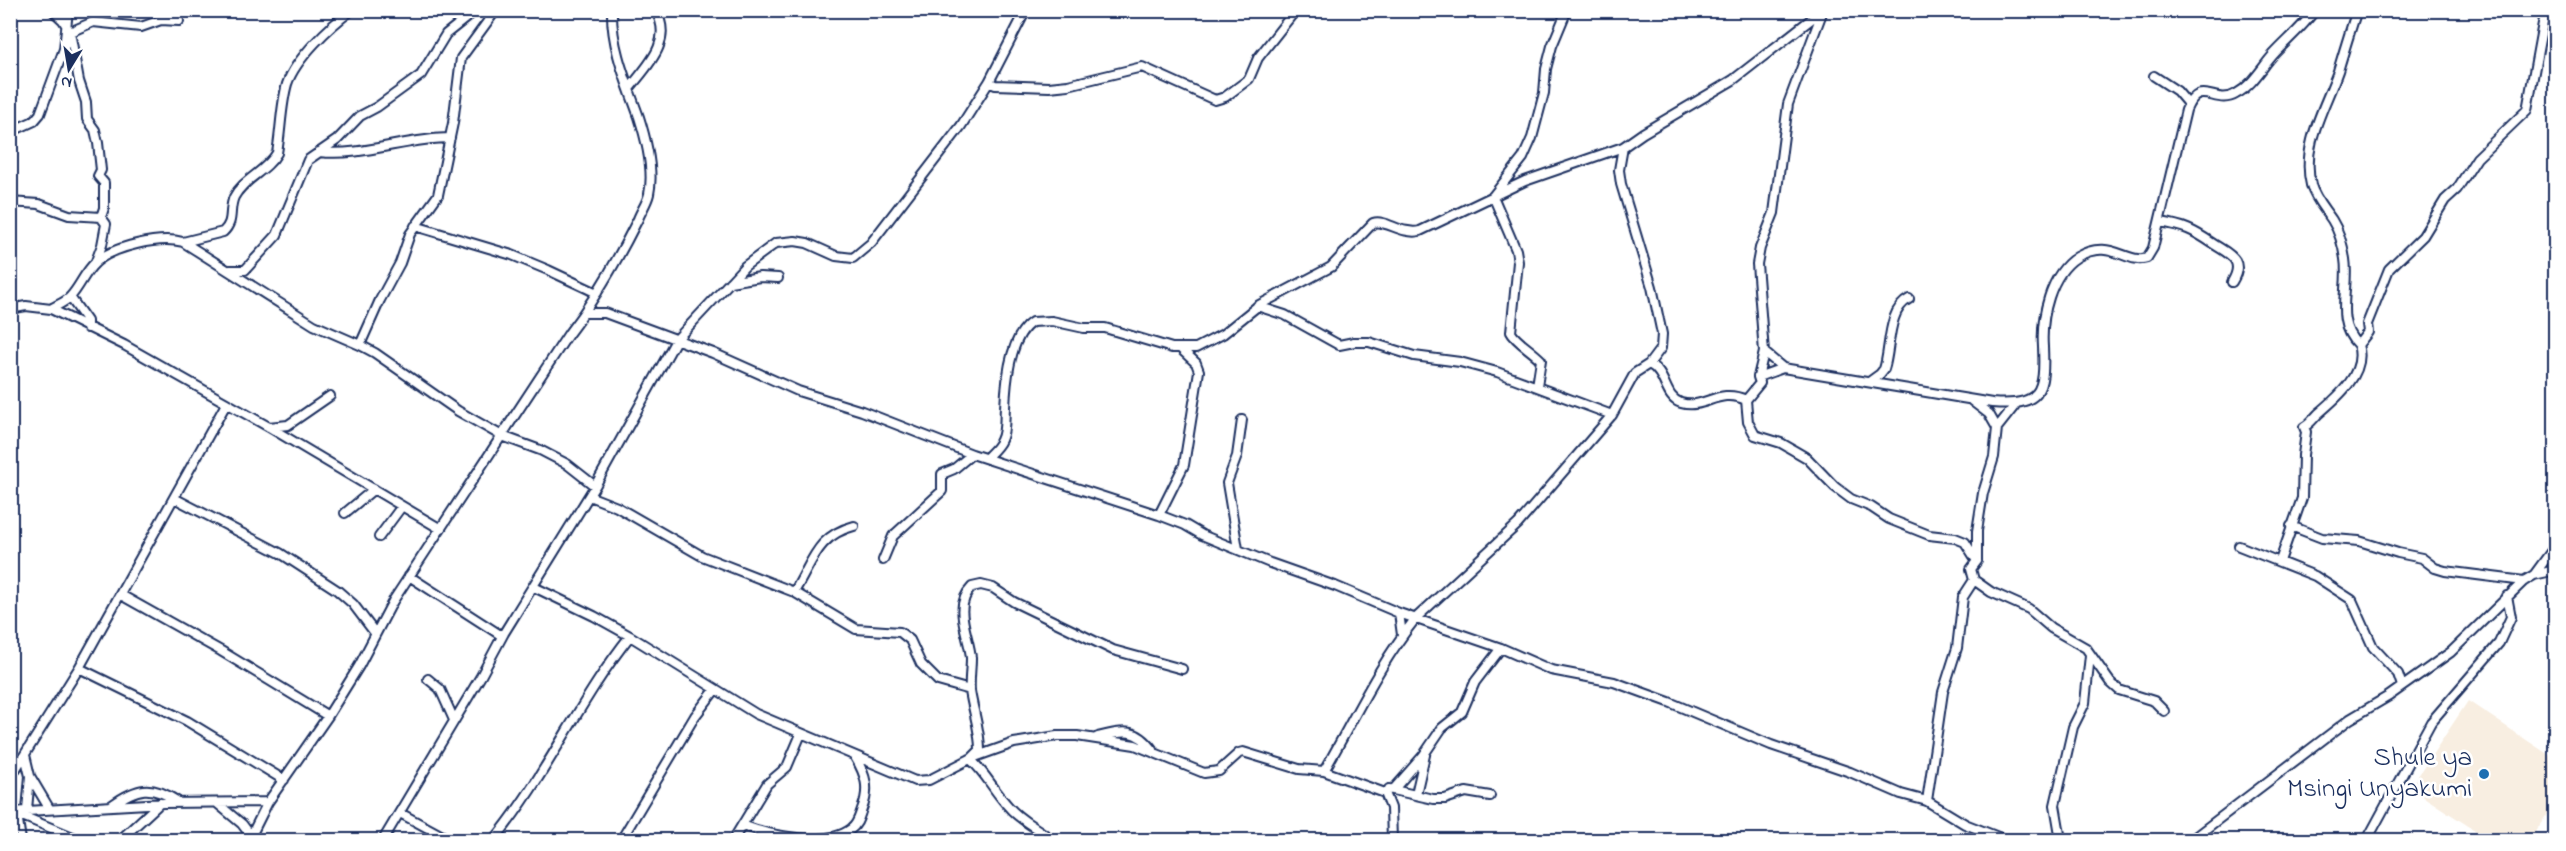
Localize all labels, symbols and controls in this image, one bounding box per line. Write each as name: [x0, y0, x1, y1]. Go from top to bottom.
north arrow: [39, 39, 99, 99]
text: N: [59, 69, 74, 95]
place label: Shule ya Msingi Unyakumi: [2287, 739, 2472, 809]
marker: Shule ya Msingi Unyakumi: [2477, 767, 2491, 781]

